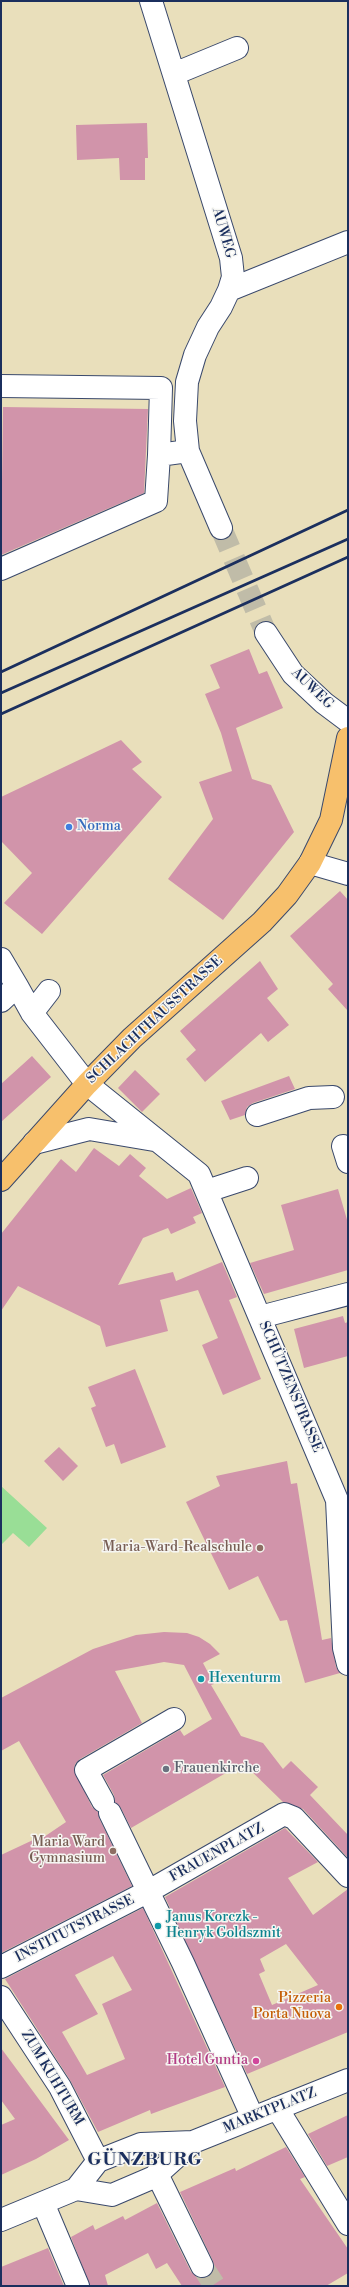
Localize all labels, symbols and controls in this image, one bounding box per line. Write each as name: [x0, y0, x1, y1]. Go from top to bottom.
street label: AUWEG: [208, 206, 238, 260]
street label: AUWEG: [287, 665, 337, 713]
place label: Norma: [77, 819, 121, 835]
marker: Norma: [64, 822, 74, 832]
street label: SCHLACHTHAUSSTRASSE: [84, 953, 226, 1087]
street label: SCHÜTZENSTRASSE: [255, 1319, 325, 1455]
place label: Maria-Ward-Realschule: [103, 1540, 252, 1556]
marker: Maria-Ward-Realschule: [255, 1543, 265, 1553]
place label: Hexenturm: [209, 1671, 281, 1687]
marker: Hexenturm: [196, 1674, 206, 1684]
place label: Frauenkirche: [174, 1761, 260, 1777]
marker: Frauenkirche: [161, 1764, 171, 1774]
street label: FRAUENPLATZ: [167, 1820, 267, 1886]
place label: Maria Ward Gymnasium: [29, 1835, 105, 1868]
marker: Maria Ward Gymnasium: [108, 1846, 118, 1856]
street label: INSTITUTSTRASSE: [13, 1892, 137, 1966]
place label: Janus Korczk - Henryk Goldszmit: [166, 1910, 281, 1942]
marker: Janus Korczk - Henryk Goldszmit: [153, 1921, 163, 1931]
place label: Pizzeria Porta Nuova: [253, 1991, 331, 2024]
marker: Pizzeria Porta Nuova: [334, 2002, 344, 2012]
street label: ZUM KUHTURM: [17, 2027, 87, 2129]
place label: Hotel Guntia: [167, 2053, 248, 2069]
marker: Hotel Guntia: [251, 2056, 261, 2066]
street label: MARKTPLATZ: [221, 2085, 319, 2137]
district label: GÜNZBURG: [87, 2150, 203, 2172]

